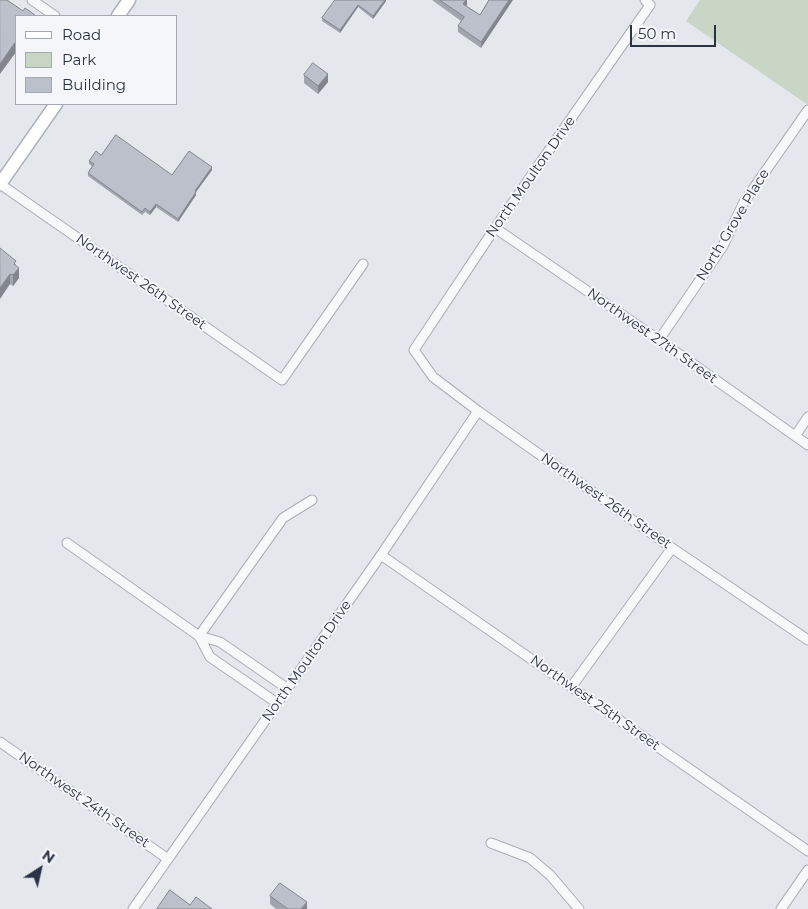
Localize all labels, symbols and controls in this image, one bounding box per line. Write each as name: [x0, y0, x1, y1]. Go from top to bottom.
legend: [15, 15, 178, 105]
scale bar: [633, 15, 719, 47]
text: 50 m: [638, 24, 676, 43]
text: Road: [62, 25, 101, 44]
text: Park: [62, 50, 96, 69]
text: Building: [62, 75, 126, 94]
street label: North Moulton Drive: [483, 113, 579, 241]
street label: North Grove Place: [693, 166, 773, 284]
street label: Northwest 26th Street: [73, 231, 209, 333]
street label: Northwest 27th Street: [584, 285, 720, 387]
street label: Northwest 26th Street: [538, 450, 674, 552]
street label: North Moulton Drive: [259, 597, 355, 725]
street label: Northwest 25th Street: [527, 652, 663, 754]
street label: Northwest 24th Street: [15, 748, 153, 852]
north arrow: [15, 844, 65, 894]
text: N: [39, 846, 58, 867]

